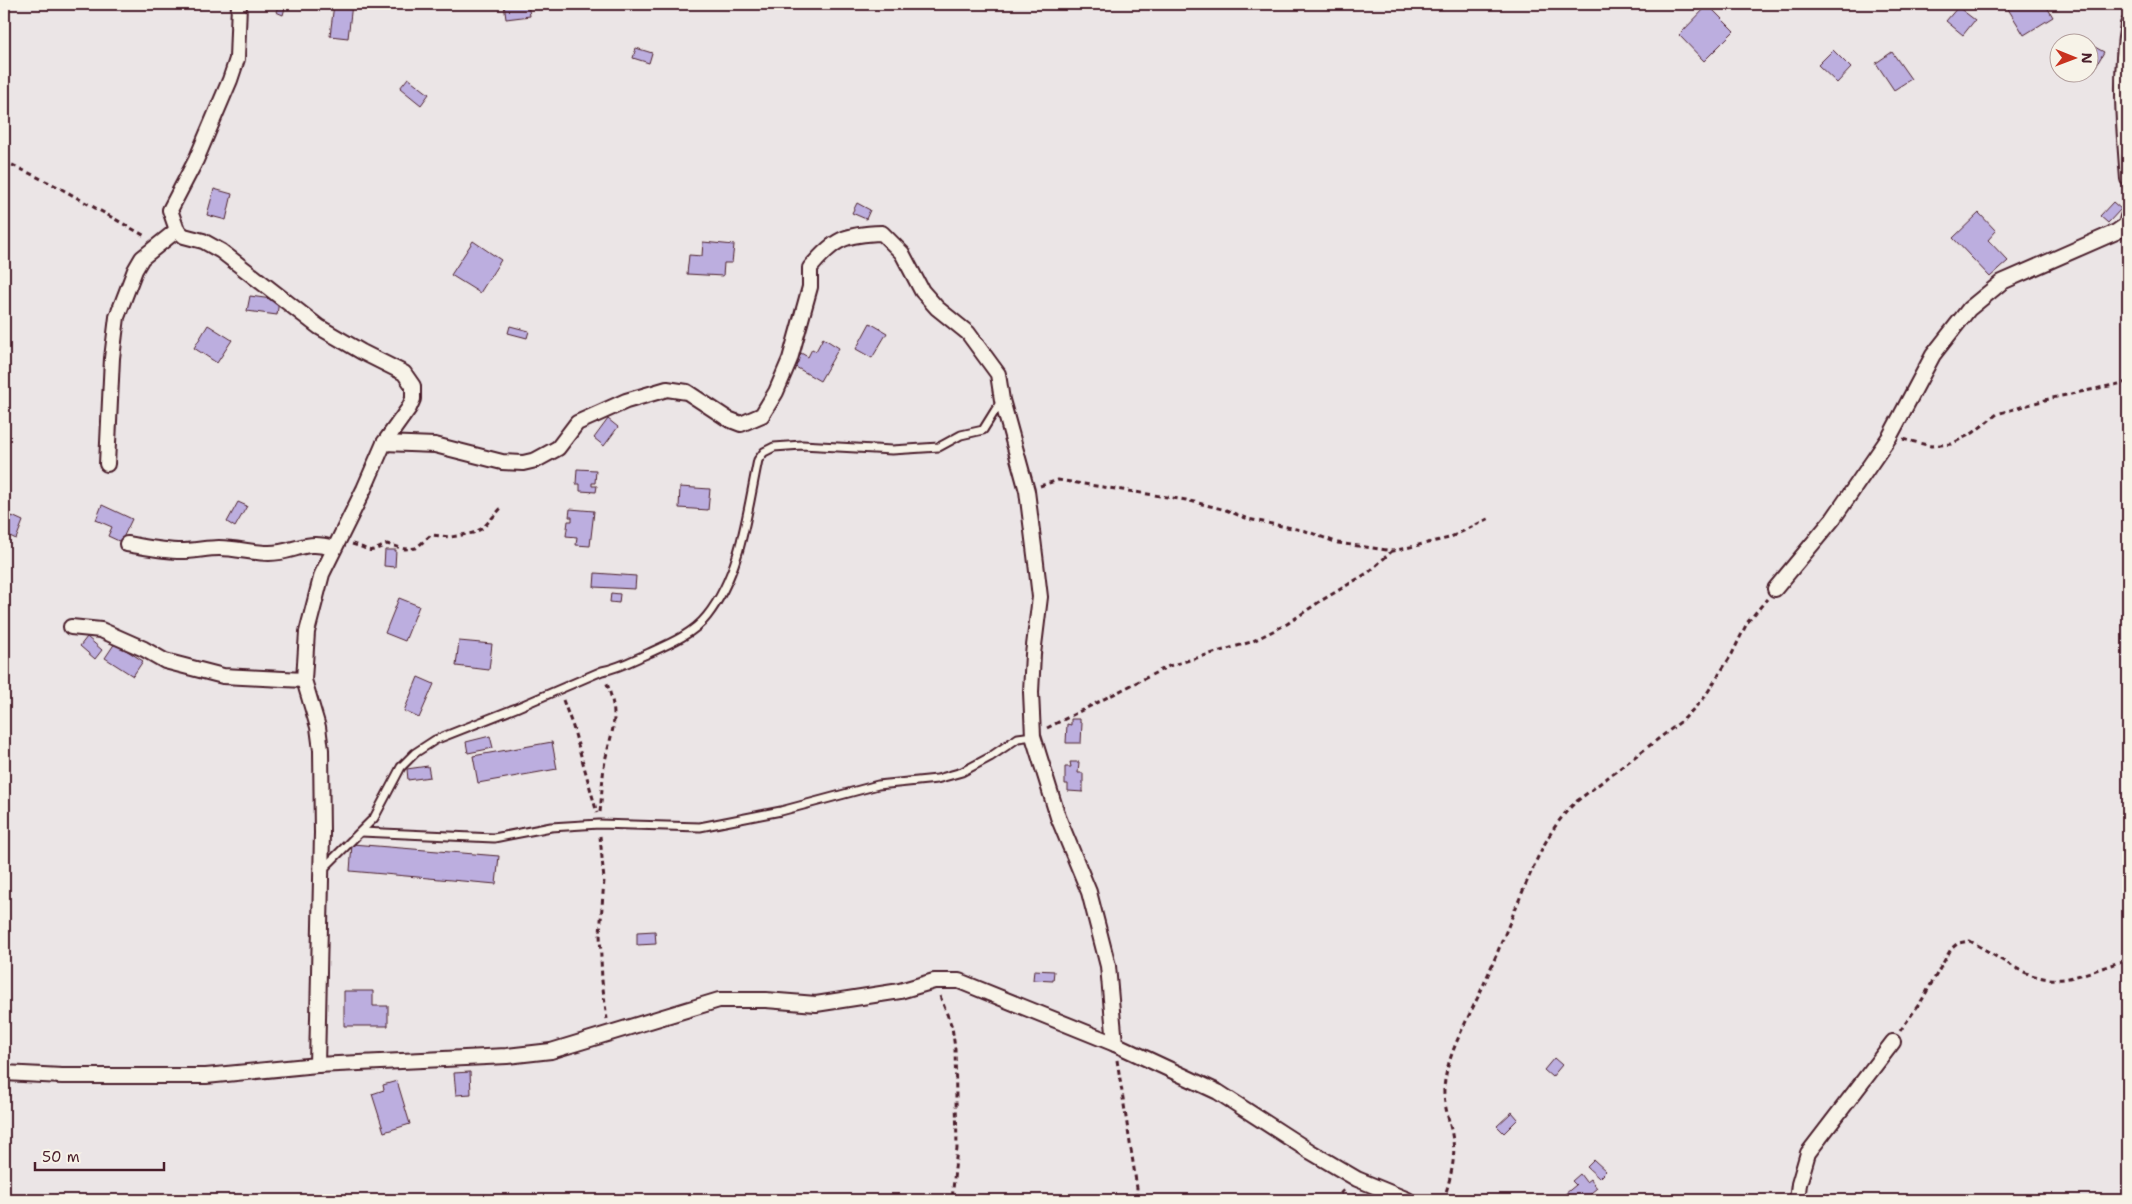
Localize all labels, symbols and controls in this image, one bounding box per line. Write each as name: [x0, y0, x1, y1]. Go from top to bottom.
north arrow: [2050, 32, 2100, 82]
text: N: [2078, 53, 2096, 64]
scale bar: [35, 1139, 164, 1171]
text: 50 m: [42, 1147, 80, 1167]

